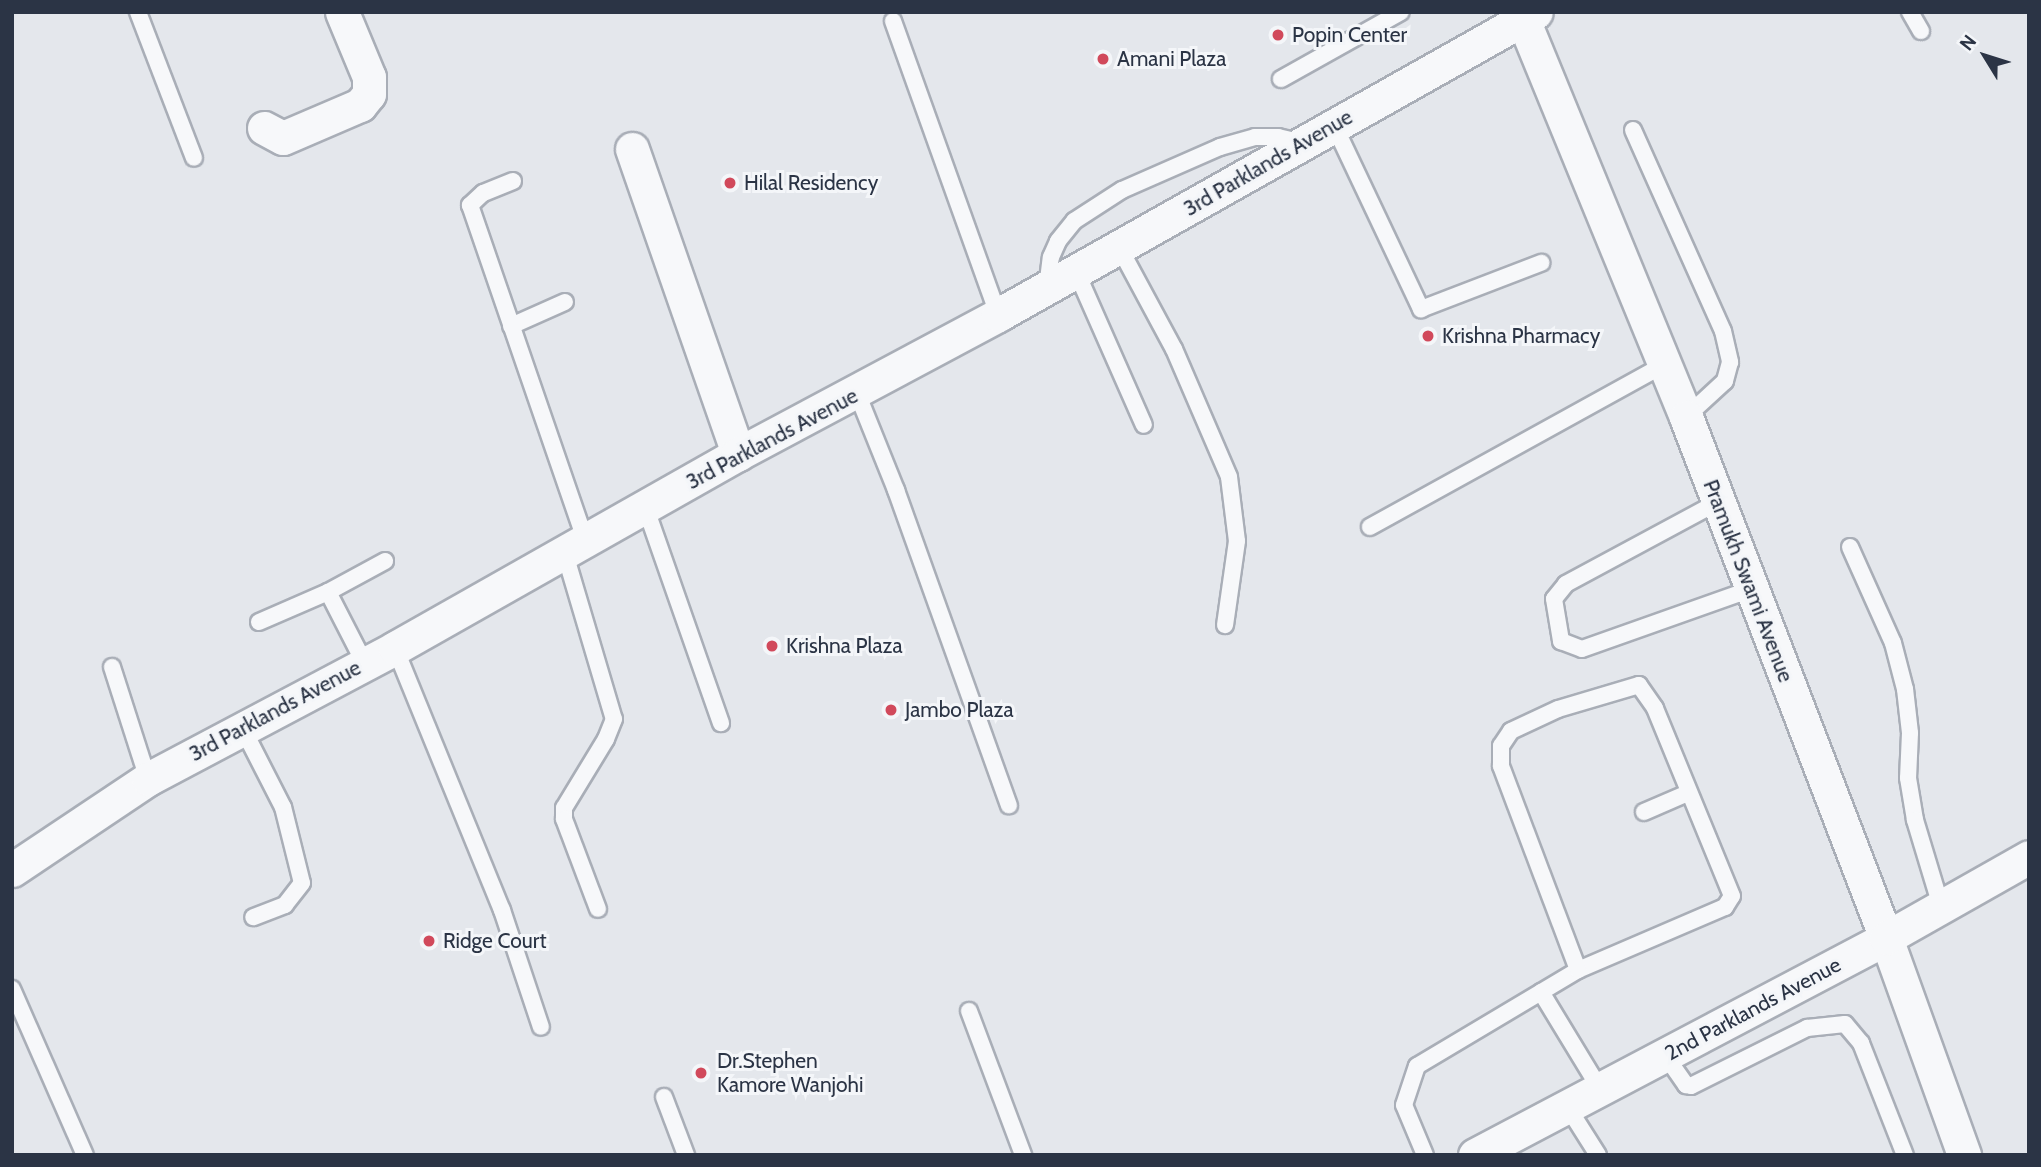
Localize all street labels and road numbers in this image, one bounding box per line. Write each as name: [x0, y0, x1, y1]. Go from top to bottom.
street label: 3rd Parklands Avenue: [1179, 104, 1357, 222]
street label: 3rd Parklands Avenue: [682, 383, 862, 495]
street label: Pramukh Swami Avenue: [1698, 476, 1798, 686]
street label: 3rd Parklands Avenue: [185, 655, 365, 767]
street label: 2nd Parklands Avenue: [1661, 952, 1845, 1066]

